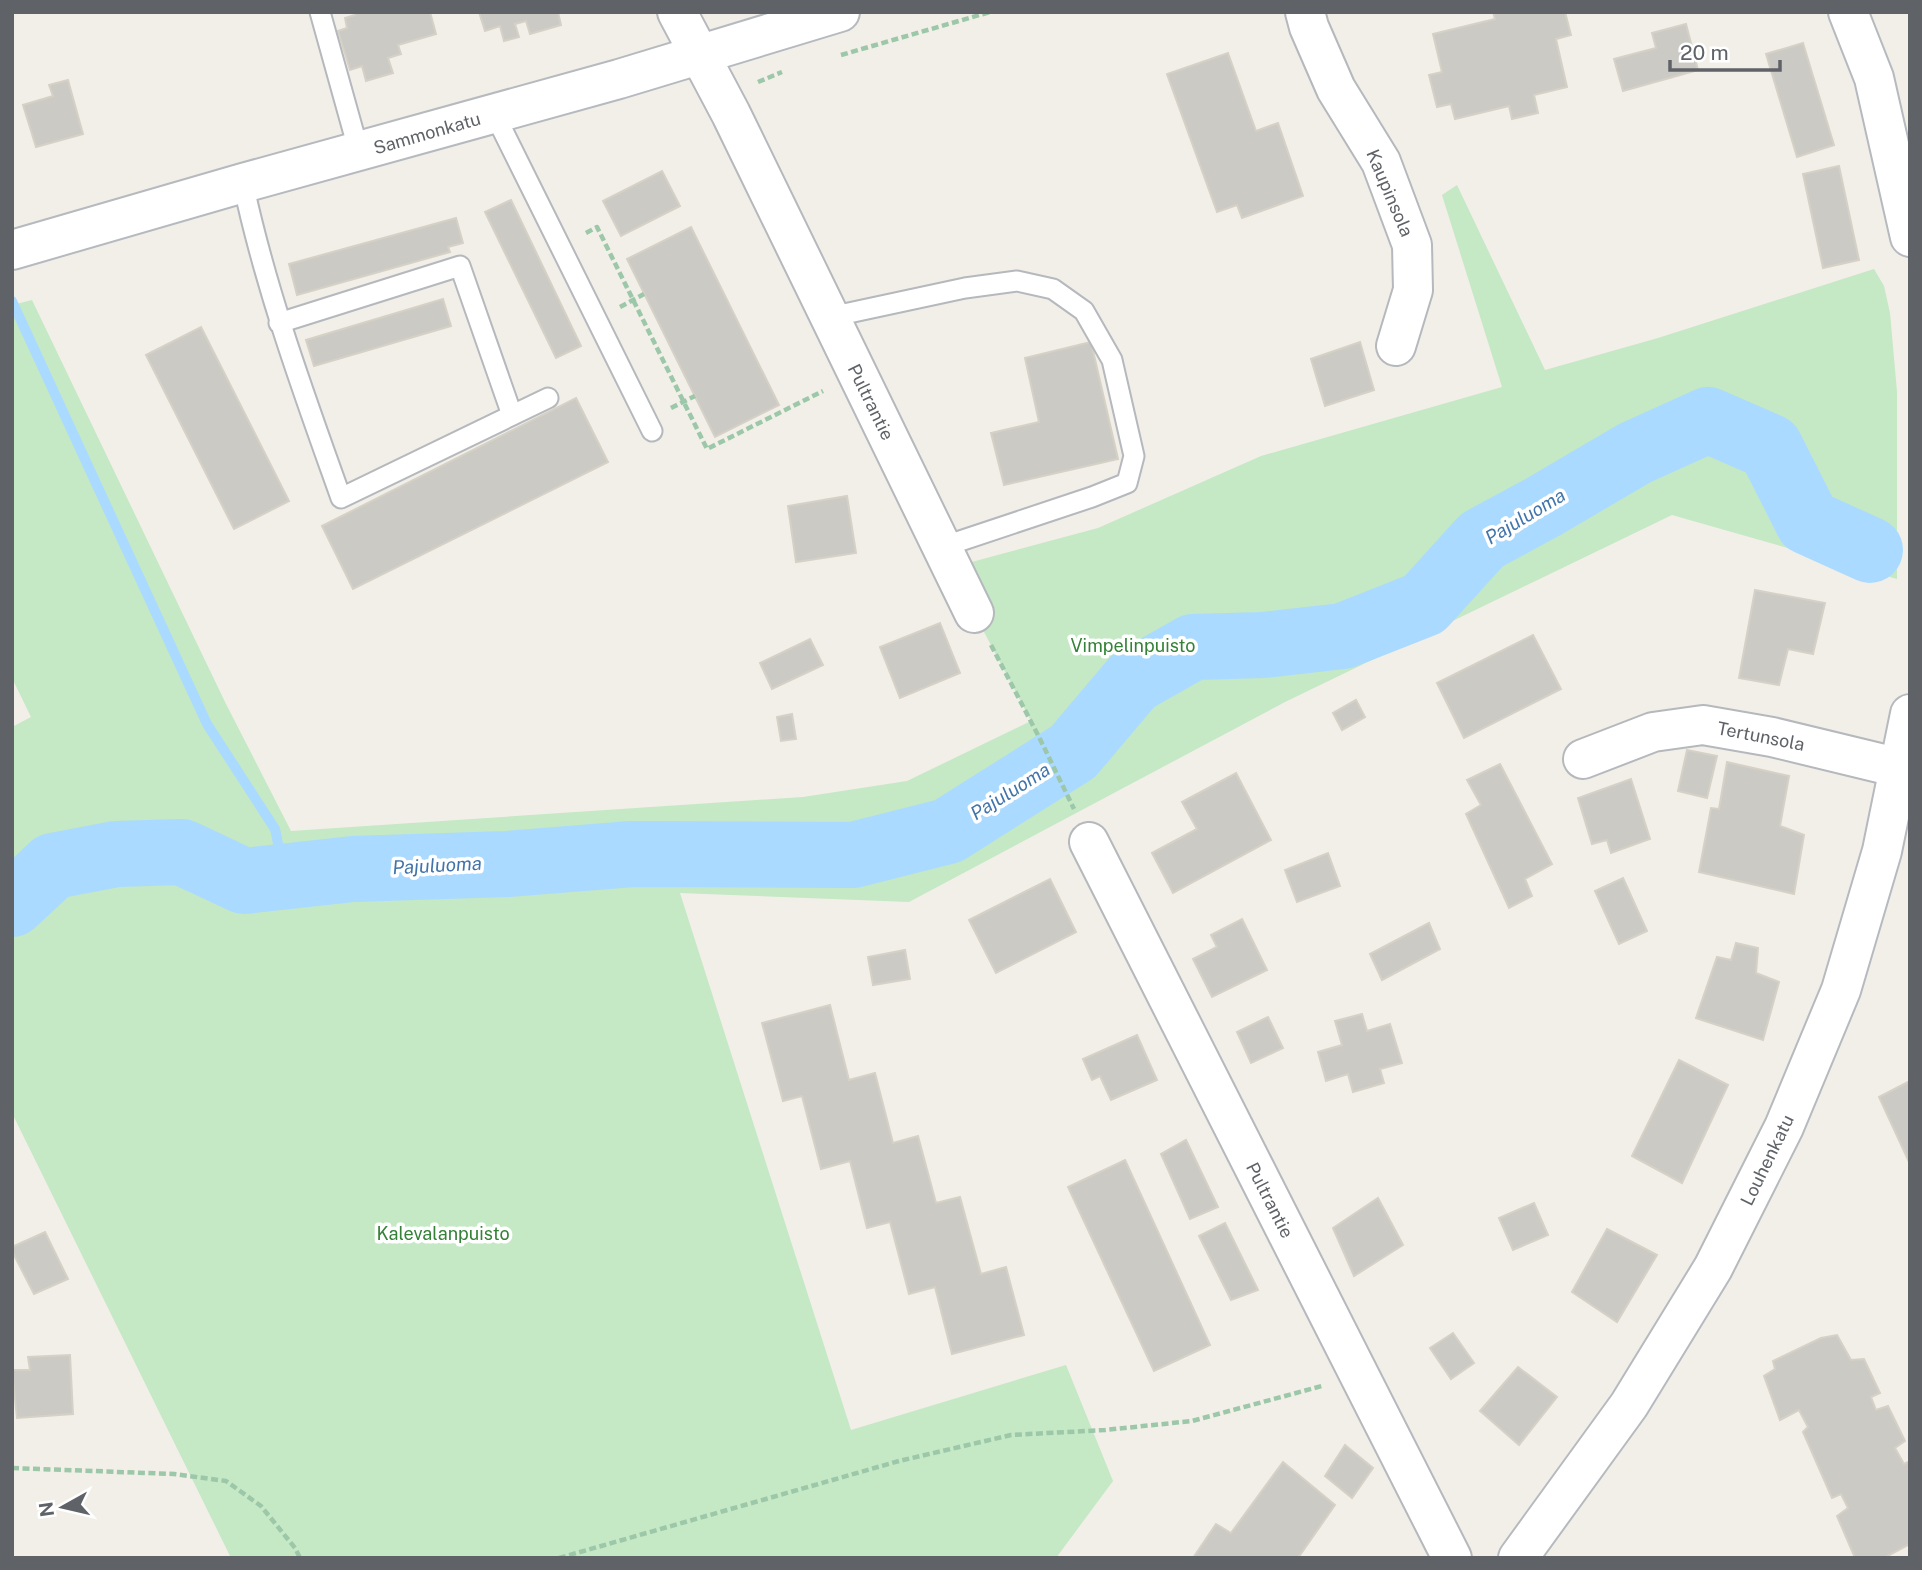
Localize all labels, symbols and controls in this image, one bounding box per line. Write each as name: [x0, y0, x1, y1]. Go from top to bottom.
scale bar: [1670, 28, 1780, 72]
text: 20 m: [1680, 40, 1729, 65]
street label: Sammonkatu: [371, 108, 483, 158]
street label: Kaupinsola: [1362, 146, 1418, 240]
street label: Pultrantie: [844, 361, 898, 443]
water label: Pajuluoma: [1481, 484, 1569, 548]
park label: Vimpelinpuisto: [1070, 635, 1196, 656]
street label: Tertunsola: [1715, 717, 1807, 755]
water label: Pajuluoma: [966, 758, 1054, 824]
water label: Pajuluoma: [392, 852, 482, 878]
street label: Louhenkatu: [1736, 1111, 1798, 1209]
street label: Pultrantie: [1242, 1159, 1298, 1241]
park label: Kalevalanpuisto: [376, 1223, 510, 1244]
north arrow: [28, 1472, 98, 1542]
text: N: [34, 1500, 58, 1518]

